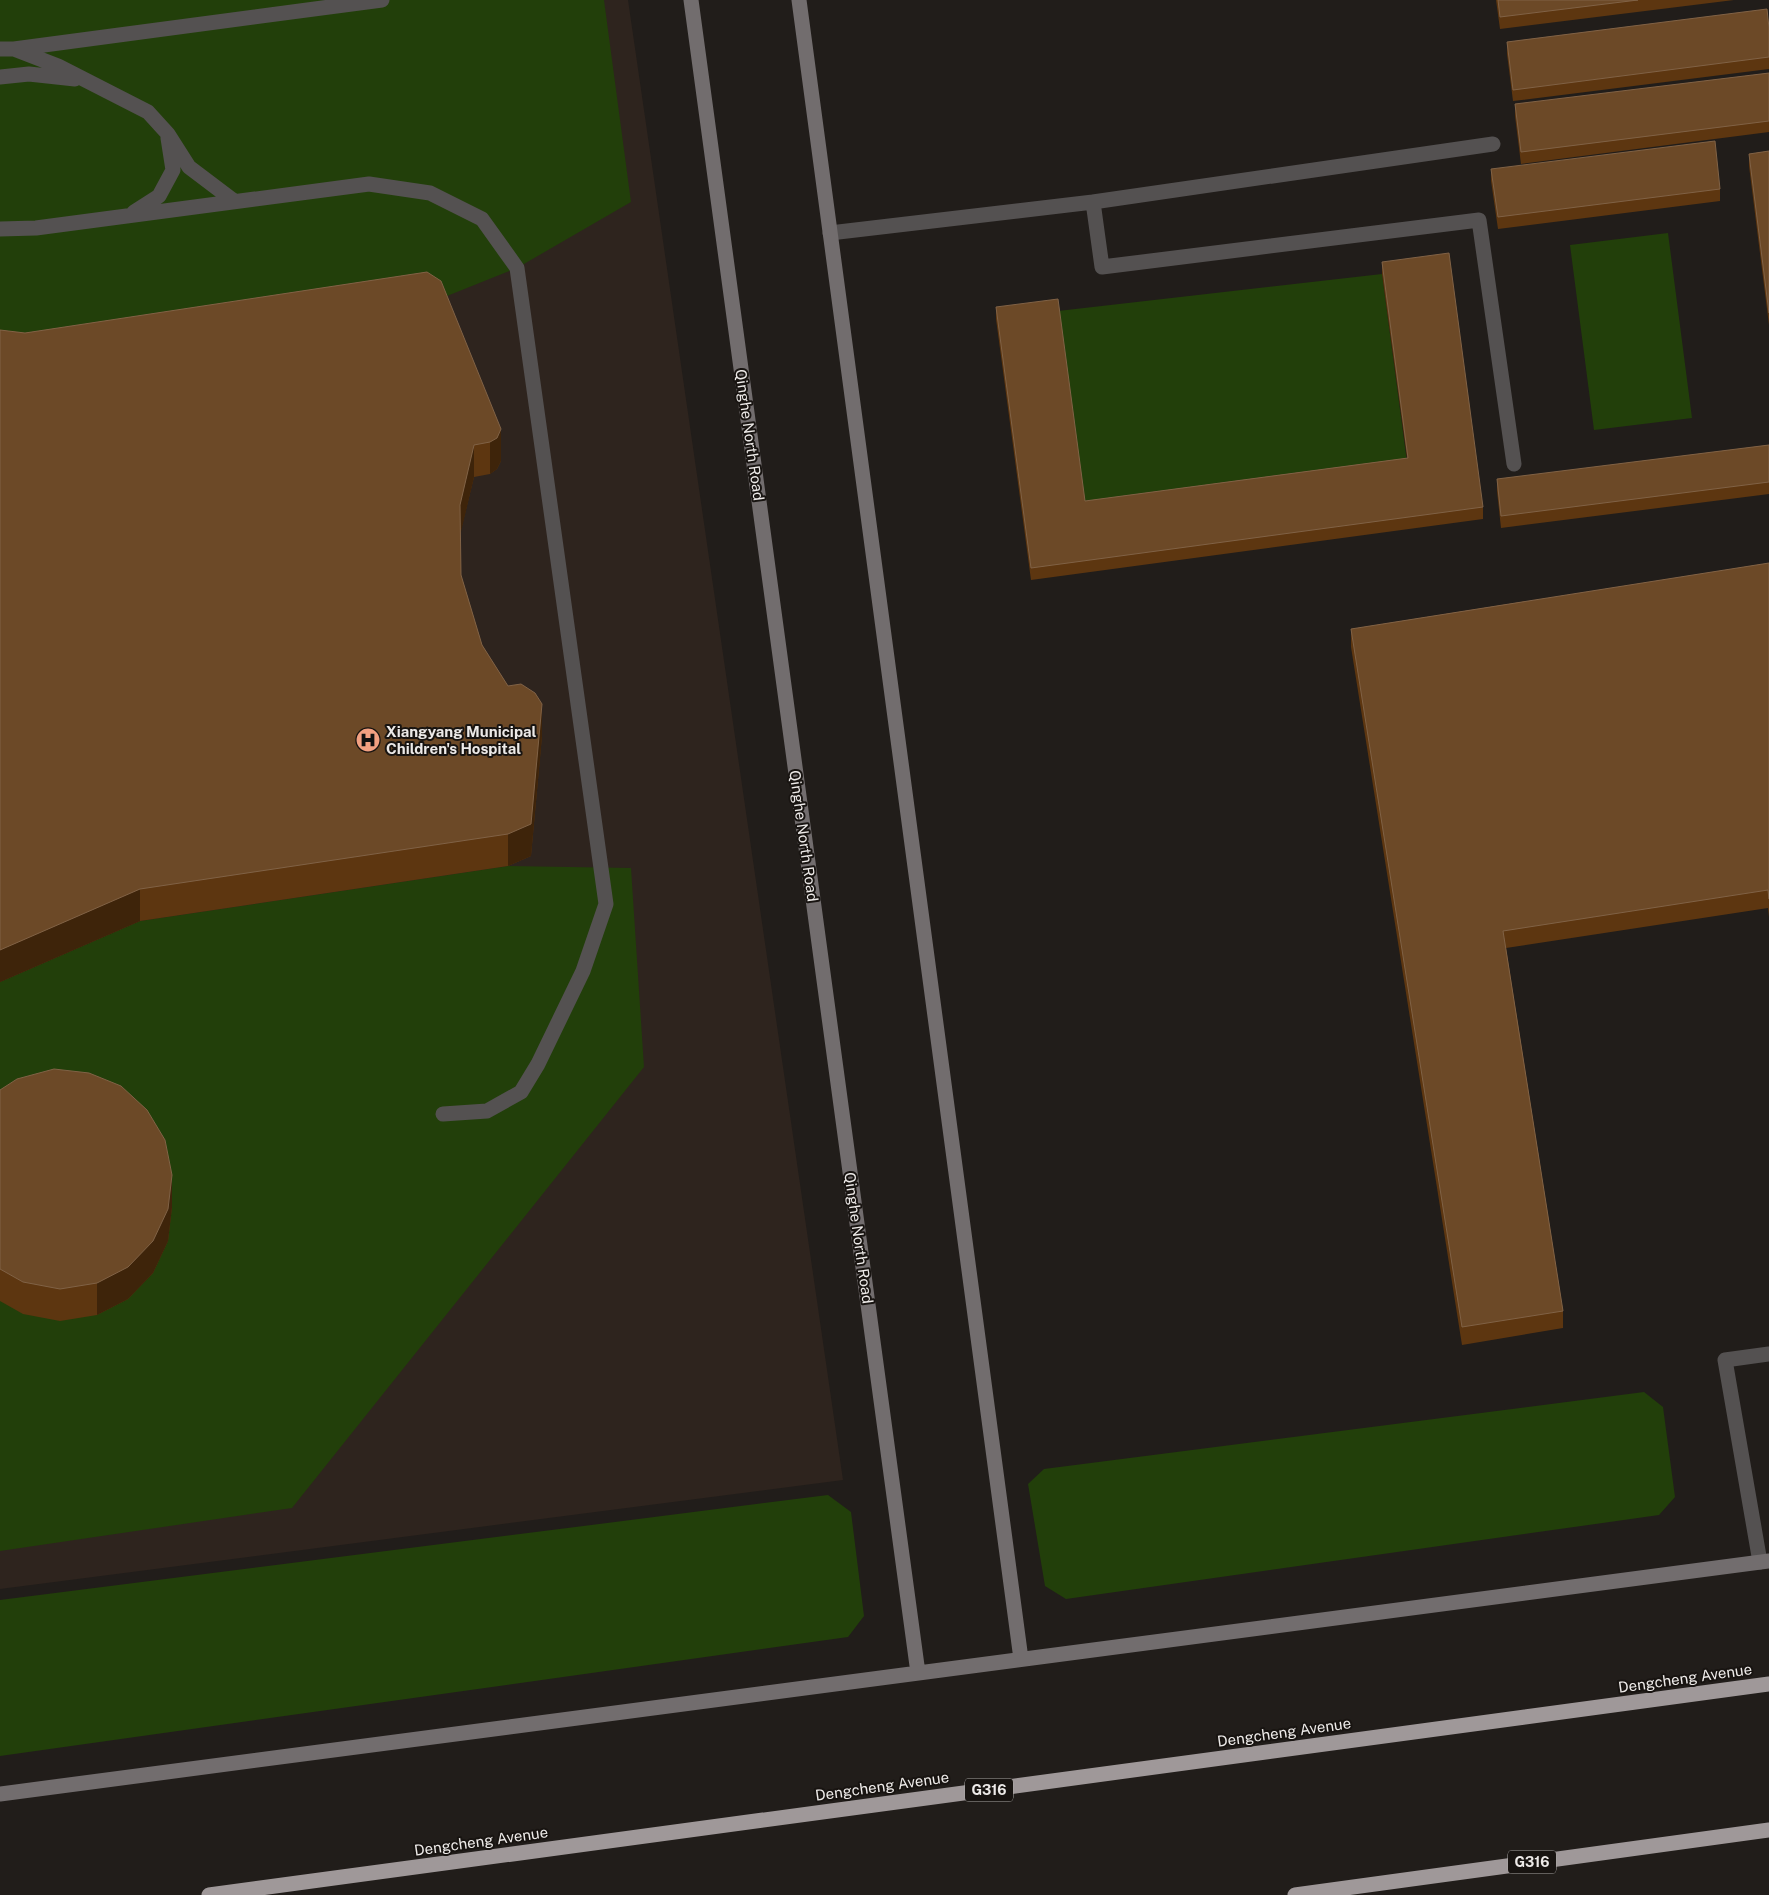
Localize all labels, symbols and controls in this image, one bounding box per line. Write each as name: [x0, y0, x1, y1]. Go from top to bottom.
street label: Qinghe North Road: [732, 368, 768, 502]
place label: Xiangyang Municipal Children's Hospital: [386, 723, 536, 757]
hospital icon: Xiangyang Municipal Children's Hospital: [355, 727, 381, 753]
street label: Qinghe North Road: [786, 769, 822, 903]
street label: Qinghe North Road: [841, 1171, 877, 1305]
street label: Dengcheng Avenue: [1617, 1660, 1753, 1696]
street label: Dengcheng Avenue: [1216, 1714, 1352, 1750]
street label: Dengcheng Avenue: [814, 1768, 950, 1804]
road number: G316: [965, 1778, 1013, 1802]
street label: Dengcheng Avenue: [413, 1823, 549, 1859]
road number: G316: [1508, 1850, 1556, 1874]

